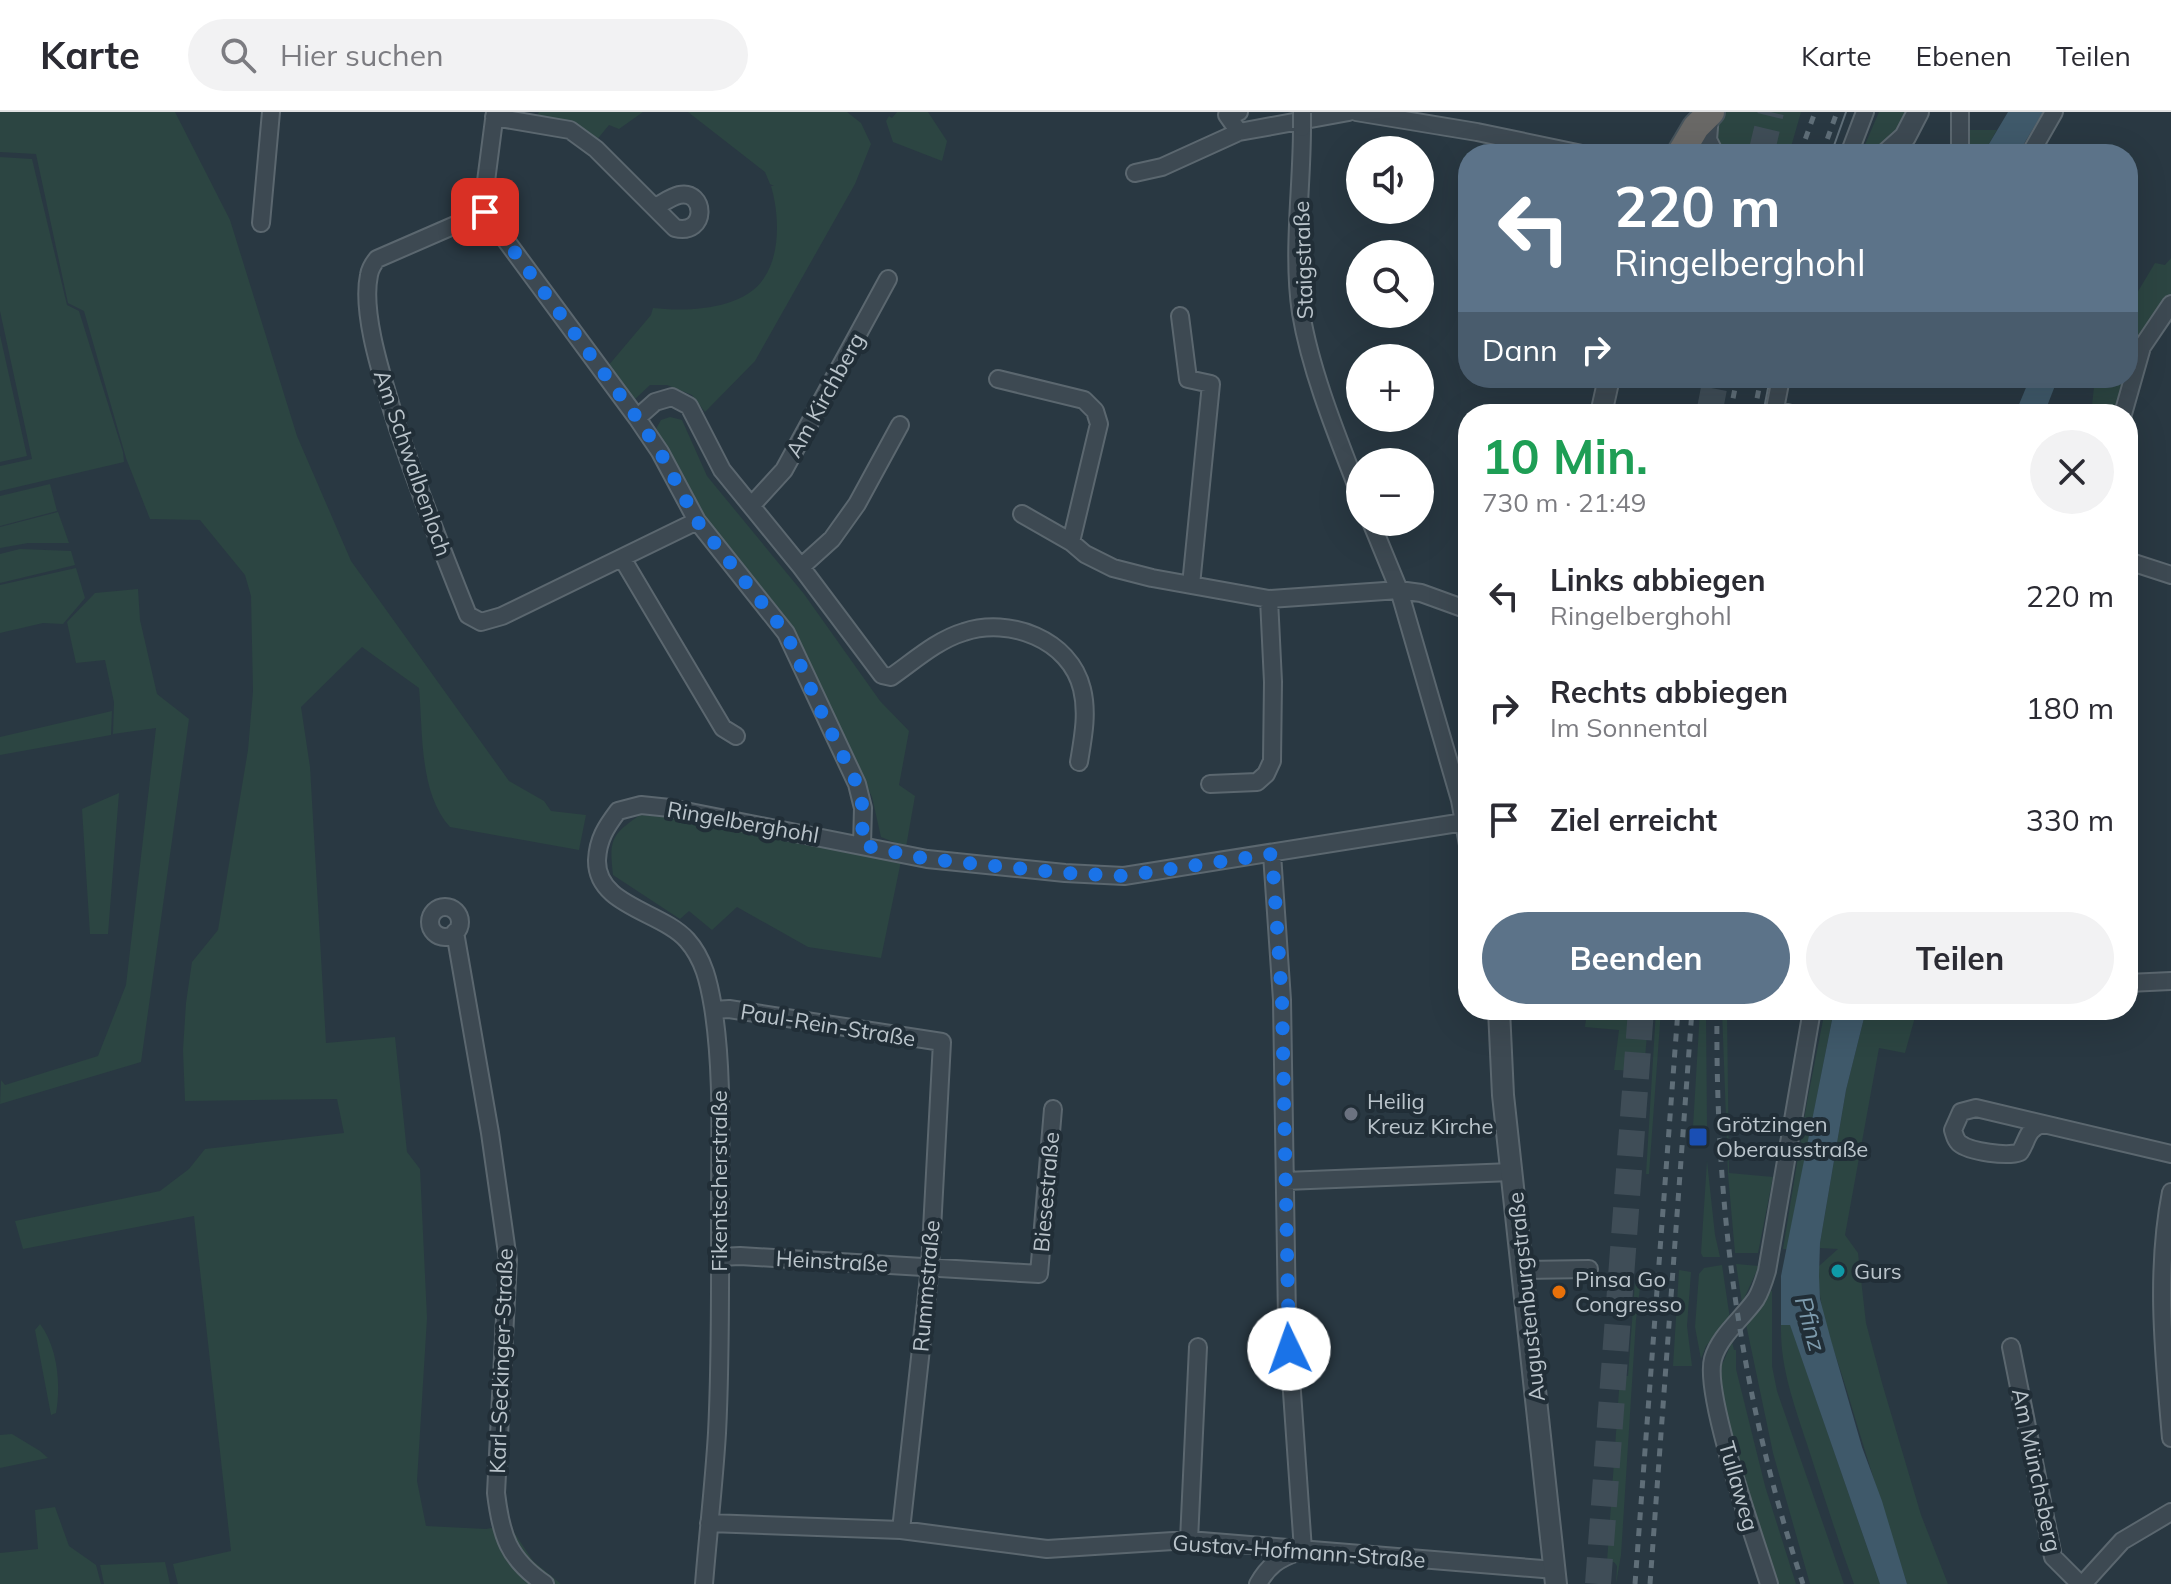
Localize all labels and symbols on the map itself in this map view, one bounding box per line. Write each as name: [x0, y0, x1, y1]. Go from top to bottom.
pin: [451, 178, 519, 246]
street label: Staigstraße: [1287, 200, 1319, 320]
street label: Am Kirchberg: [779, 328, 871, 462]
street label: Am Schwalbenloch: [368, 366, 458, 560]
street label: Ringelberghohl: [665, 795, 821, 849]
street label: Paul-Rein-Straße: [739, 997, 917, 1053]
place label: Heilig Kreuz Kirche: [1367, 1087, 1493, 1140]
street label: Fikentscherstraße: [705, 1090, 733, 1272]
marker: Heilig Kreuz Kirche: [1342, 1105, 1360, 1123]
place label: Grötzingen Oberausstraße: [1716, 1110, 1868, 1163]
marker: Grötzingen Oberausstraße: [1687, 1126, 1709, 1148]
street label: Biesestraße: [1027, 1131, 1065, 1253]
street label: Augustenburgstraße: [1501, 1191, 1551, 1403]
street label: Rummstraße: [906, 1219, 946, 1353]
street label: Heinstraße: [775, 1244, 889, 1278]
street label: Karl-Seckinger-Straße: [483, 1248, 519, 1474]
place label: Gurs: [1854, 1257, 1902, 1285]
marker: Gurs: [1829, 1262, 1847, 1280]
place label: Pinsa Go Congresso: [1575, 1265, 1682, 1318]
marker: Pinsa Go Congresso: [1550, 1283, 1568, 1301]
water label: Pfinz: [1789, 1293, 1833, 1355]
position arrow: [1247, 1307, 1331, 1391]
street label: Am Münchsberg: [2006, 1386, 2068, 1554]
street label: Tullaweg: [1713, 1438, 1765, 1534]
street label: Gustav-Hofmann-Straße: [1172, 1528, 1426, 1574]

